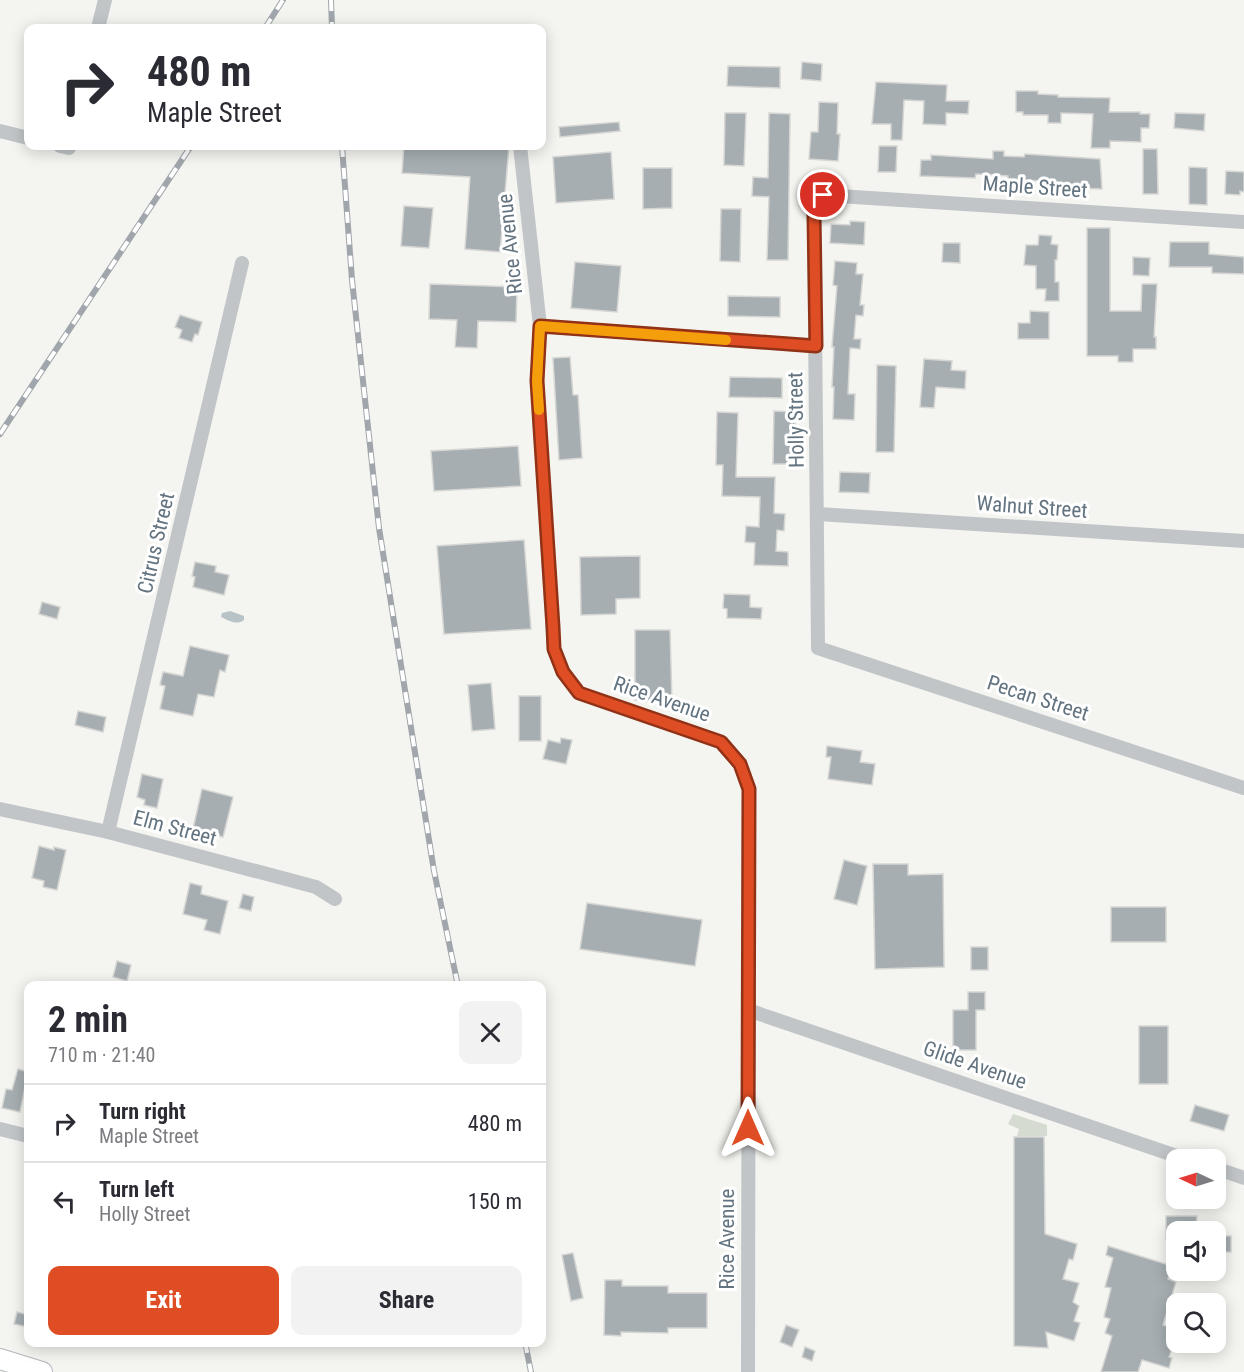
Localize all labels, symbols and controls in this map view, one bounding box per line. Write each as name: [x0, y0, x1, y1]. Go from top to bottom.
text: 480 m: [147, 47, 252, 96]
icon: right: [48, 48, 126, 126]
text: Maple Street: [147, 97, 282, 129]
pin: [797, 169, 848, 220]
street label: Maple Street: [982, 171, 1088, 203]
icon: arrive: [806, 178, 839, 211]
street label: Rice Avenue: [493, 192, 527, 295]
street label: Holly Street: [783, 372, 809, 468]
street label: Citrus Street: [133, 490, 179, 596]
street label: Walnut Street: [976, 491, 1088, 523]
street label: Pecan Street: [984, 670, 1092, 726]
street label: Rice Avenue: [610, 671, 714, 727]
street label: Elm Street: [131, 805, 219, 851]
text: 2 min: [48, 999, 128, 1041]
button: close: [459, 1001, 522, 1064]
street label: Glide Avenue: [920, 1036, 1030, 1094]
text: 710 m · 21:40: [48, 1043, 155, 1067]
position arrow: [716, 1096, 780, 1160]
text: Turn right: [99, 1099, 186, 1124]
icon: right: [48, 1107, 81, 1140]
text: 480 m: [468, 1111, 522, 1136]
text: Maple Street: [99, 1124, 199, 1148]
north arrow: [1166, 1149, 1226, 1209]
map controls: [1166, 1149, 1226, 1353]
text: Turn left: [99, 1177, 174, 1202]
icon: left: [48, 1185, 81, 1218]
street label: Rice Avenue: [715, 1188, 739, 1289]
text: 150 m: [468, 1189, 522, 1214]
text: Holly Street: [99, 1202, 190, 1226]
button: sound: [1166, 1221, 1226, 1281]
button: Exit: [48, 1266, 279, 1335]
button: Share: [291, 1266, 522, 1335]
button: search: [1166, 1293, 1226, 1353]

